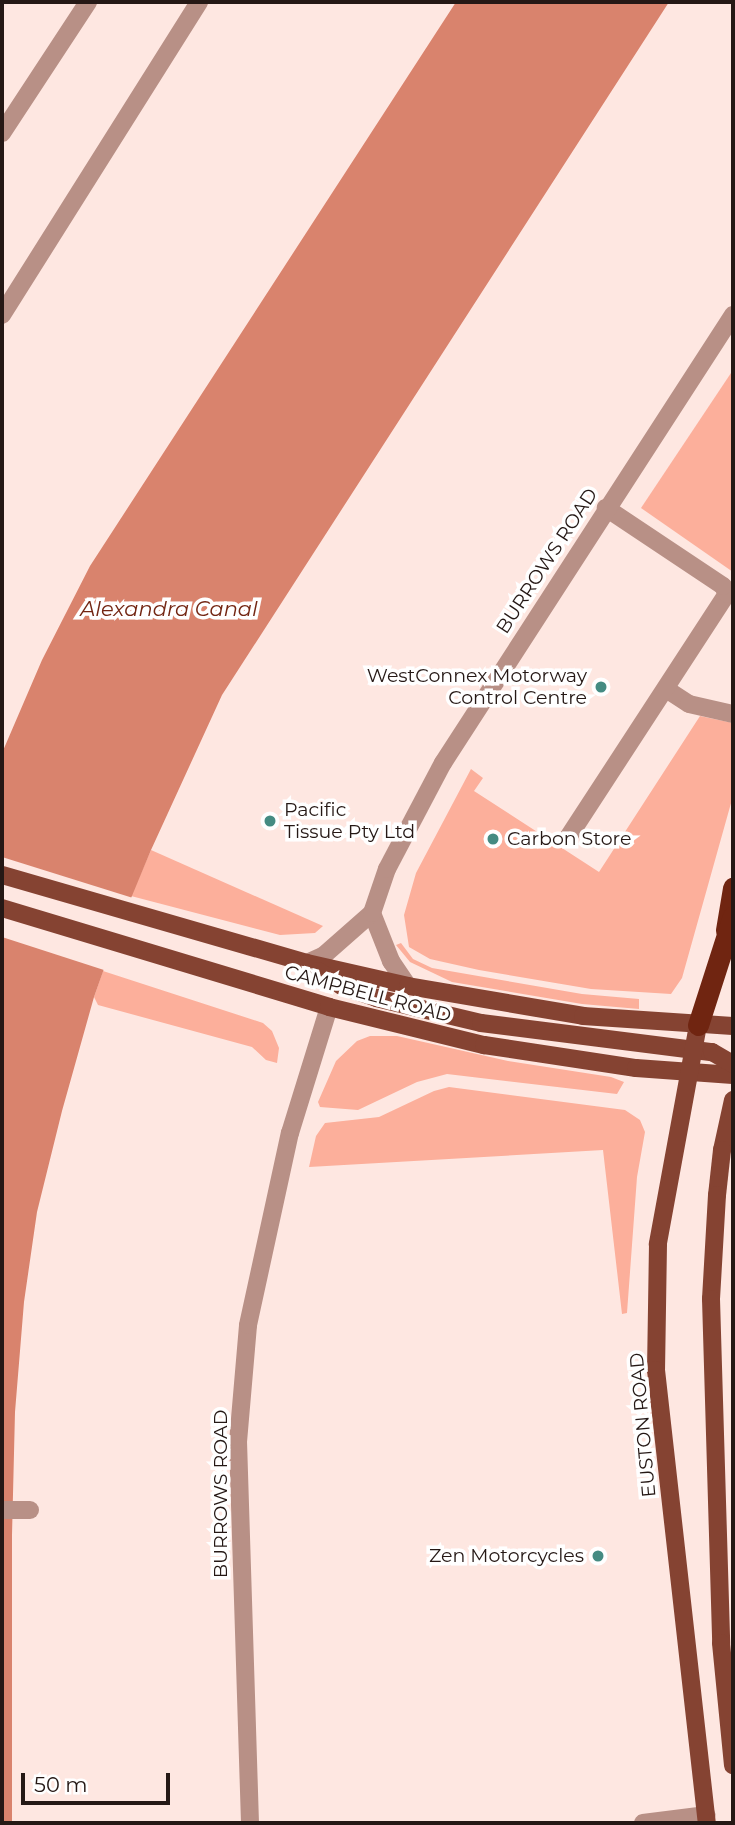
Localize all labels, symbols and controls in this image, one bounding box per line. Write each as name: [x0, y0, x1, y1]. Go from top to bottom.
street label: BURROWS ROAD: [492, 484, 602, 638]
water label: Alexandra Canal: [80, 596, 258, 622]
place label: WestConnex Motorway Control Centre: [367, 665, 587, 709]
marker: WestConnex Motorway Control Centre: [593, 679, 609, 695]
place label: Pacific Tissue Pty Ltd: [284, 799, 415, 843]
marker: Pacific Tissue Pty Ltd: [262, 813, 278, 829]
place label: Carbon Store: [507, 828, 631, 850]
marker: Carbon Store: [485, 831, 501, 847]
street label: CAMPBELL ROAD: [282, 961, 454, 1027]
street label: EUSTON ROAD: [625, 1352, 661, 1498]
street label: BURROWS ROAD: [210, 1410, 232, 1578]
place label: Zen Motorcycles: [429, 1545, 584, 1567]
marker: Zen Motorcycles: [590, 1548, 606, 1564]
scale bar: [24, 1758, 173, 1802]
text: 50 m: [34, 1772, 88, 1797]

